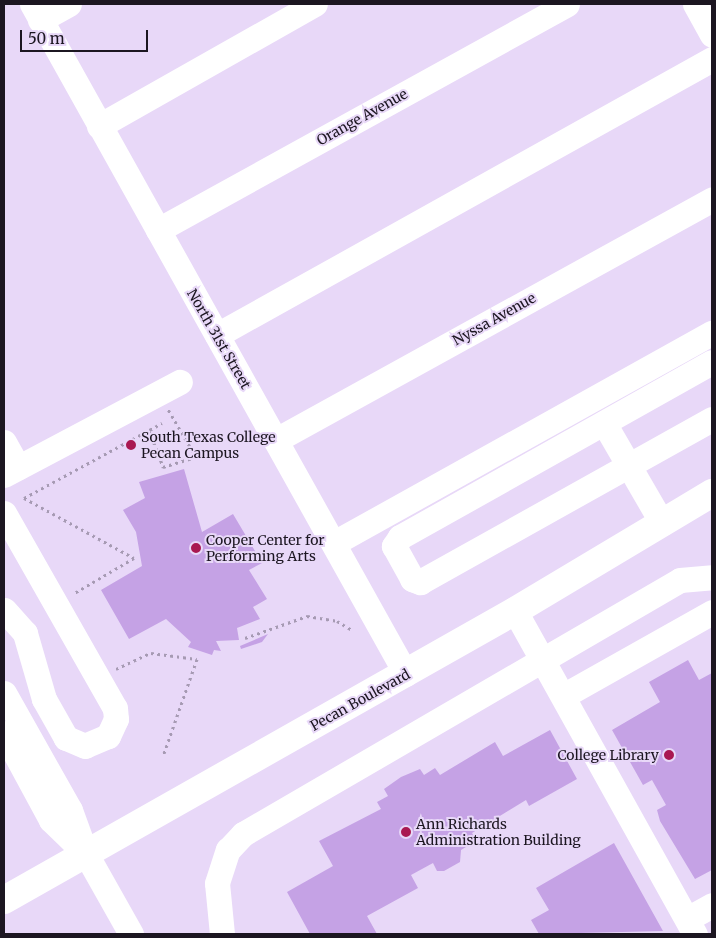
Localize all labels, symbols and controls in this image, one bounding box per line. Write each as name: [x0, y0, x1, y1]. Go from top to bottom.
scale bar: [22, 20, 150, 52]
text: 50 m: [28, 29, 65, 48]
street label: Orange Avenue: [314, 85, 410, 149]
street label: North 31st Street: [184, 286, 254, 392]
street label: Nyssa Avenue: [449, 289, 539, 349]
place label: South Texas College Pecan Campus: [141, 429, 276, 462]
marker: South Texas College Pecan Campus: [125, 439, 137, 451]
place label: Cooper Center for Performing Arts: [206, 532, 325, 564]
marker: Cooper Center for Performing Arts: [190, 542, 202, 554]
street label: Pecan Boulevard: [307, 666, 413, 734]
place label: College Library: [557, 747, 659, 763]
marker: College Library: [663, 749, 675, 761]
place label: Ann Richards Administration Building: [416, 816, 581, 849]
marker: Ann Richards Administration Building: [400, 826, 412, 838]

